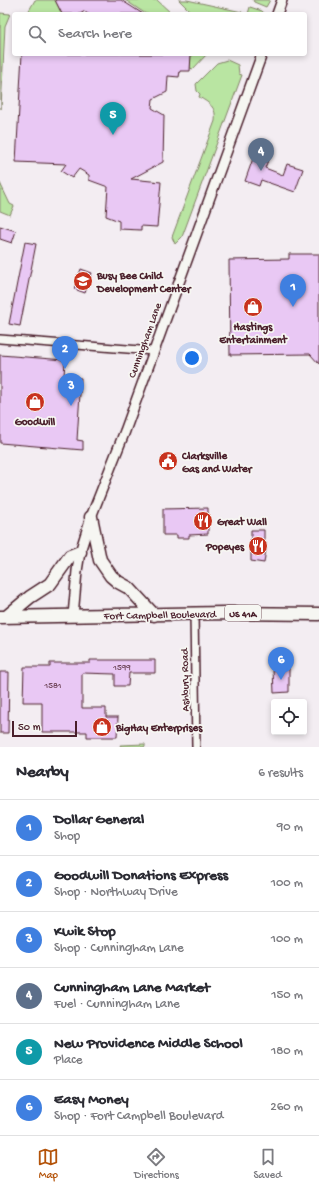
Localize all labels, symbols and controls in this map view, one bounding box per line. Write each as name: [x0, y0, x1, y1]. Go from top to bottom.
search box: [12, 12, 307, 56]
icon: search: [26, 23, 48, 45]
text: Search here: [58, 25, 132, 43]
pin: 5: [100, 102, 126, 135]
pin: 4: [248, 138, 274, 171]
school or university icon: Busy Bee Child Development Center: [72, 270, 94, 292]
place label: Busy Bee Child Development Center: [96, 271, 192, 296]
pin: 1: [280, 274, 306, 307]
shop icon: Hastings Entertainment: [242, 296, 264, 318]
street label: Cunningham Lane: [127, 301, 165, 380]
place label: Hastings Entertainment: [218, 321, 288, 347]
pin: 2: [52, 336, 78, 369]
your location: [182, 348, 202, 368]
pin: 3: [58, 373, 84, 406]
shop icon: Goodwill: [24, 391, 46, 413]
place label: Goodwill: [15, 417, 56, 429]
public building icon: Clarksville Gas and Water: [157, 450, 179, 472]
place label: Clarksville Gas and Water: [181, 451, 253, 476]
restaurant icon: Great Wall: [192, 510, 214, 532]
place label: Great Wall: [217, 516, 268, 529]
restaurant icon: Popeyes: [247, 535, 269, 557]
place label: Popeyes: [205, 542, 245, 554]
road number: US 41A: [225, 605, 261, 621]
street label: Fort Campbell Boulevard: [103, 609, 218, 623]
street label: Ashbury Road: [179, 647, 193, 712]
pin: 6: [268, 647, 294, 680]
house number: 1599: [112, 663, 131, 674]
house number: 1581: [44, 681, 62, 692]
map controls: [271, 699, 307, 735]
button: locate: [271, 699, 307, 735]
shop icon: BigHay Enterprises: [91, 716, 113, 738]
scale bar: [12, 719, 77, 738]
text: 50 m: [18, 722, 40, 734]
place label: BigHay Enterprises: [115, 722, 203, 736]
text: Nearby: [16, 763, 69, 783]
text: 6 results: [258, 766, 303, 781]
text: Dollar General: [54, 811, 144, 829]
text: 1: [26, 820, 32, 835]
text: 90 m: [277, 820, 303, 835]
text: Shop: [54, 829, 80, 844]
text: Goodwill Donations Express: [54, 867, 228, 885]
text: 2: [26, 876, 32, 891]
text: 100 m: [271, 876, 303, 891]
text: Shop · Northway Drive: [54, 885, 178, 900]
text: Kwik Stop: [54, 923, 116, 941]
text: 3: [26, 932, 32, 947]
text: 100 m: [271, 932, 303, 947]
text: Shop · Cunningham Lane: [54, 941, 184, 956]
text: Cunningham Lane Market: [54, 979, 210, 997]
text: 4: [26, 988, 32, 1003]
text: 150 m: [271, 988, 303, 1003]
text: Fuel · Cunningham Lane: [54, 997, 180, 1012]
text: New Providence Middle School: [54, 1035, 243, 1053]
text: 5: [26, 1044, 32, 1059]
text: 180 m: [271, 1044, 303, 1059]
text: Place: [54, 1053, 82, 1068]
text: Easy Money: [54, 1091, 129, 1109]
text: 6: [26, 1100, 32, 1115]
text: 260 m: [270, 1100, 303, 1115]
text: Shop · Fort Campbell Boulevard: [54, 1109, 223, 1124]
tab: Map: [37, 1146, 59, 1182]
tab: Directions: [134, 1146, 179, 1182]
tab: Saved: [253, 1146, 282, 1182]

